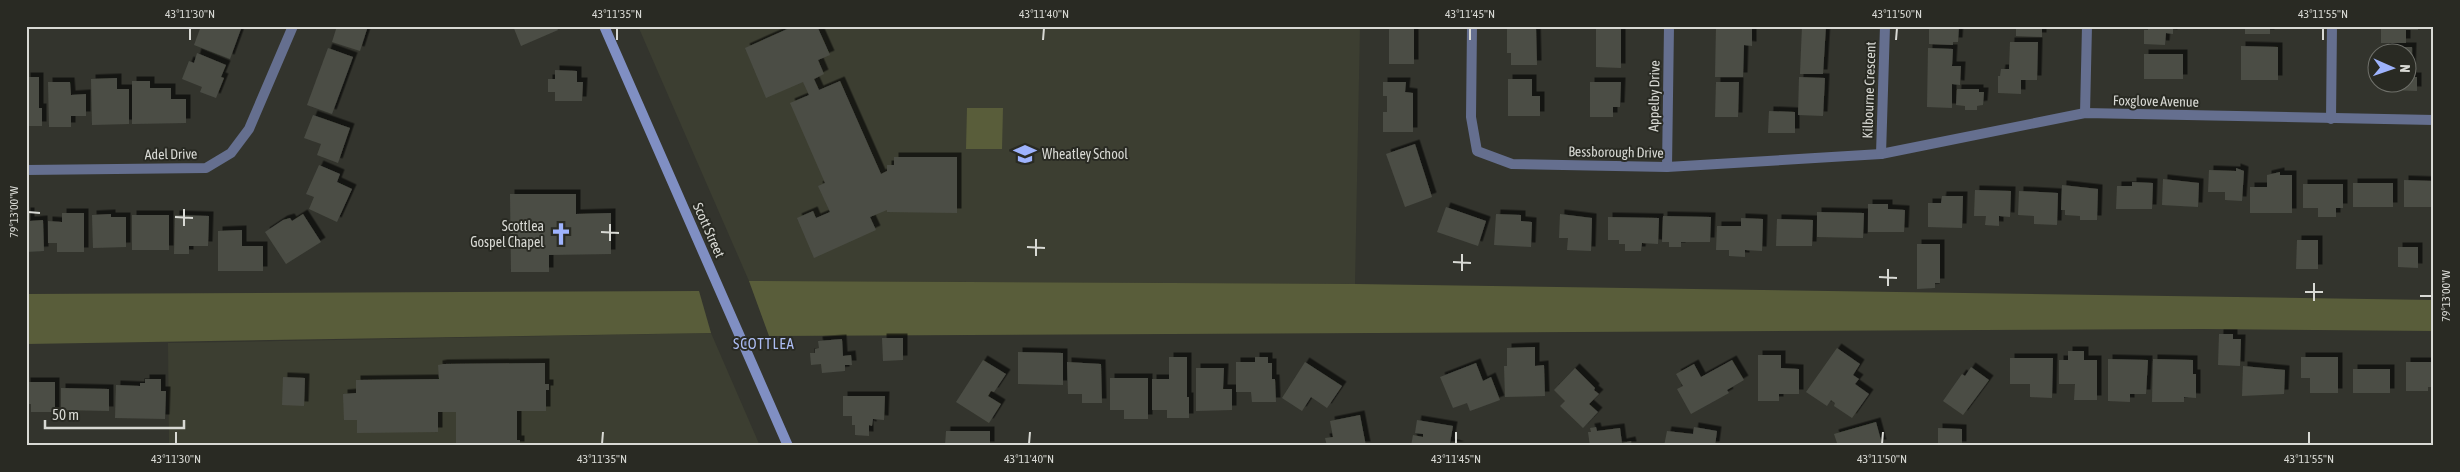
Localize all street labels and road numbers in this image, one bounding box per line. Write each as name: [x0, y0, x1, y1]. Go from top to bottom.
street label: Kilbourne Crescent: [1859, 41, 1879, 139]
street label: Appelby Drive: [1645, 60, 1663, 132]
street label: Foxglove Avenue: [2113, 92, 2199, 110]
street label: Bessborough Drive: [1568, 143, 1664, 161]
street label: Adel Drive: [145, 146, 197, 162]
street label: Scott Street: [690, 200, 728, 260]

